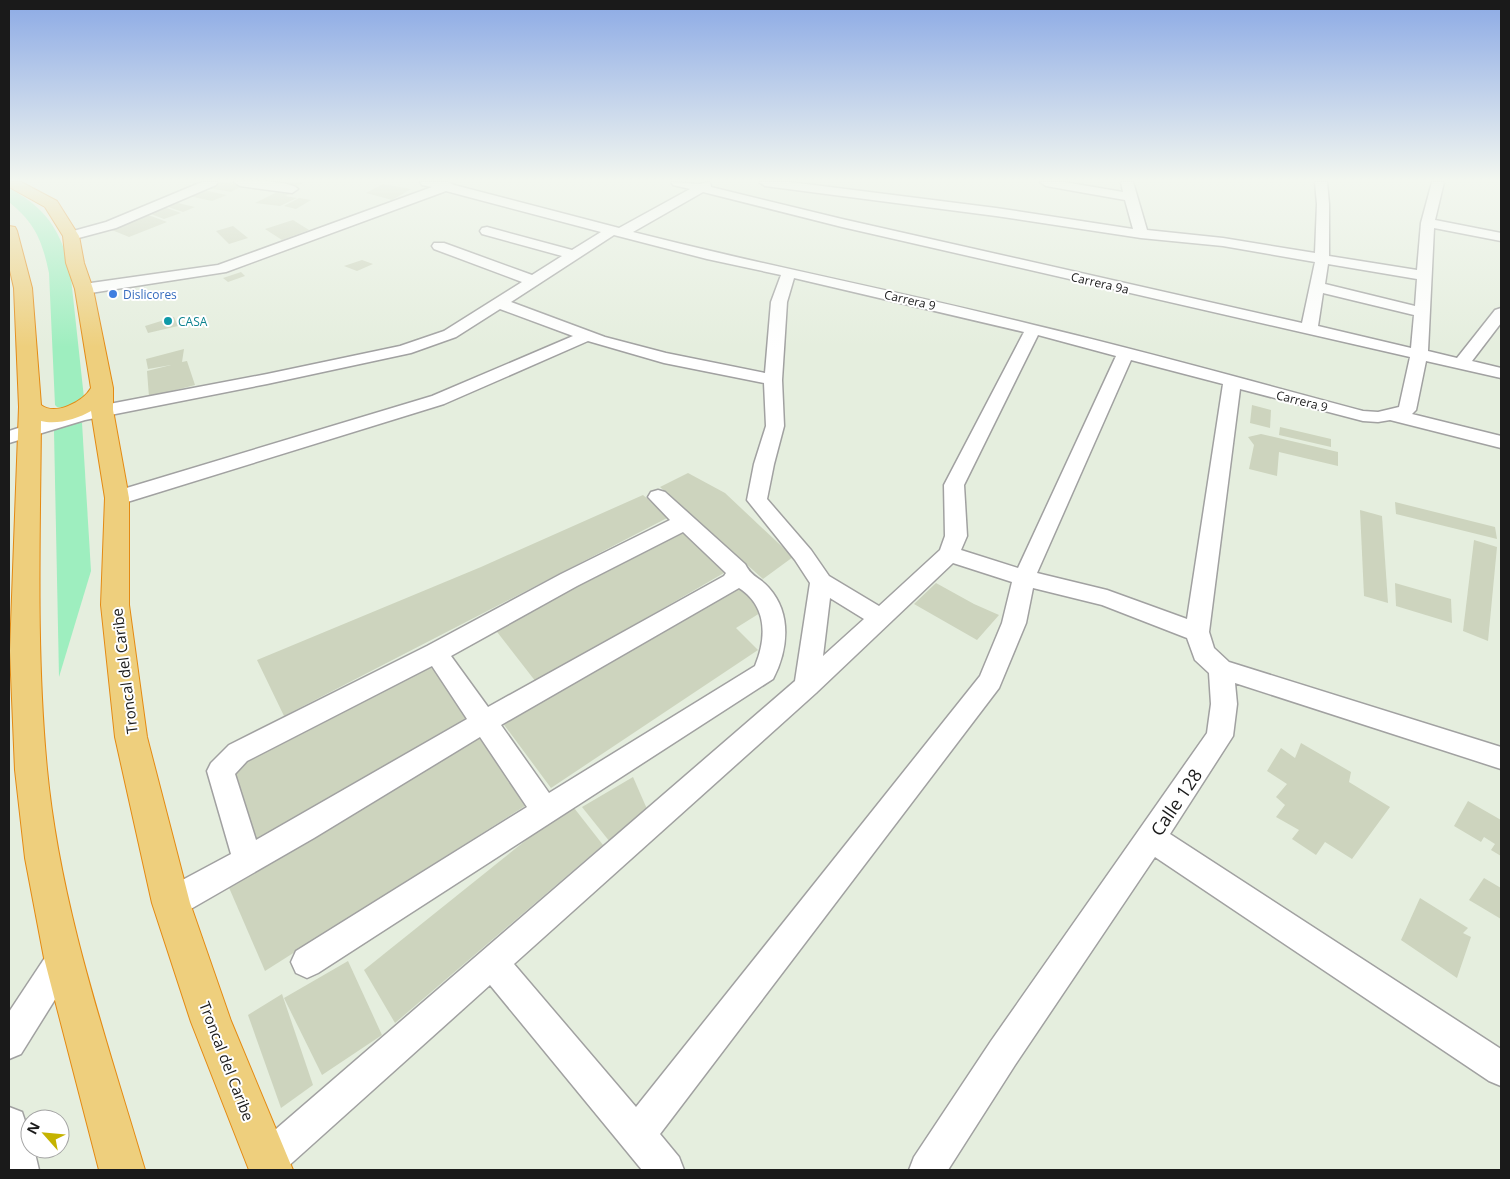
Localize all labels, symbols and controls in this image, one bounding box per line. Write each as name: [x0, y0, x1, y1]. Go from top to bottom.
street label: Carrera 9a: [1069, 268, 1131, 298]
place label: Dislicores: [123, 286, 177, 303]
street label: Carrera 9: [883, 286, 938, 314]
marker: Dislicores: [107, 288, 119, 300]
place label: CASA: [178, 313, 208, 330]
marker: CASA: [162, 315, 174, 327]
street label: Carrera 9: [1275, 386, 1330, 416]
street label: Troncal del Caribe: [106, 607, 142, 735]
street label: Calle 128: [1145, 764, 1207, 840]
street label: Troncal del Caribe: [195, 998, 259, 1124]
north arrow: [20, 1109, 70, 1159]
text: N: [22, 1118, 44, 1137]

